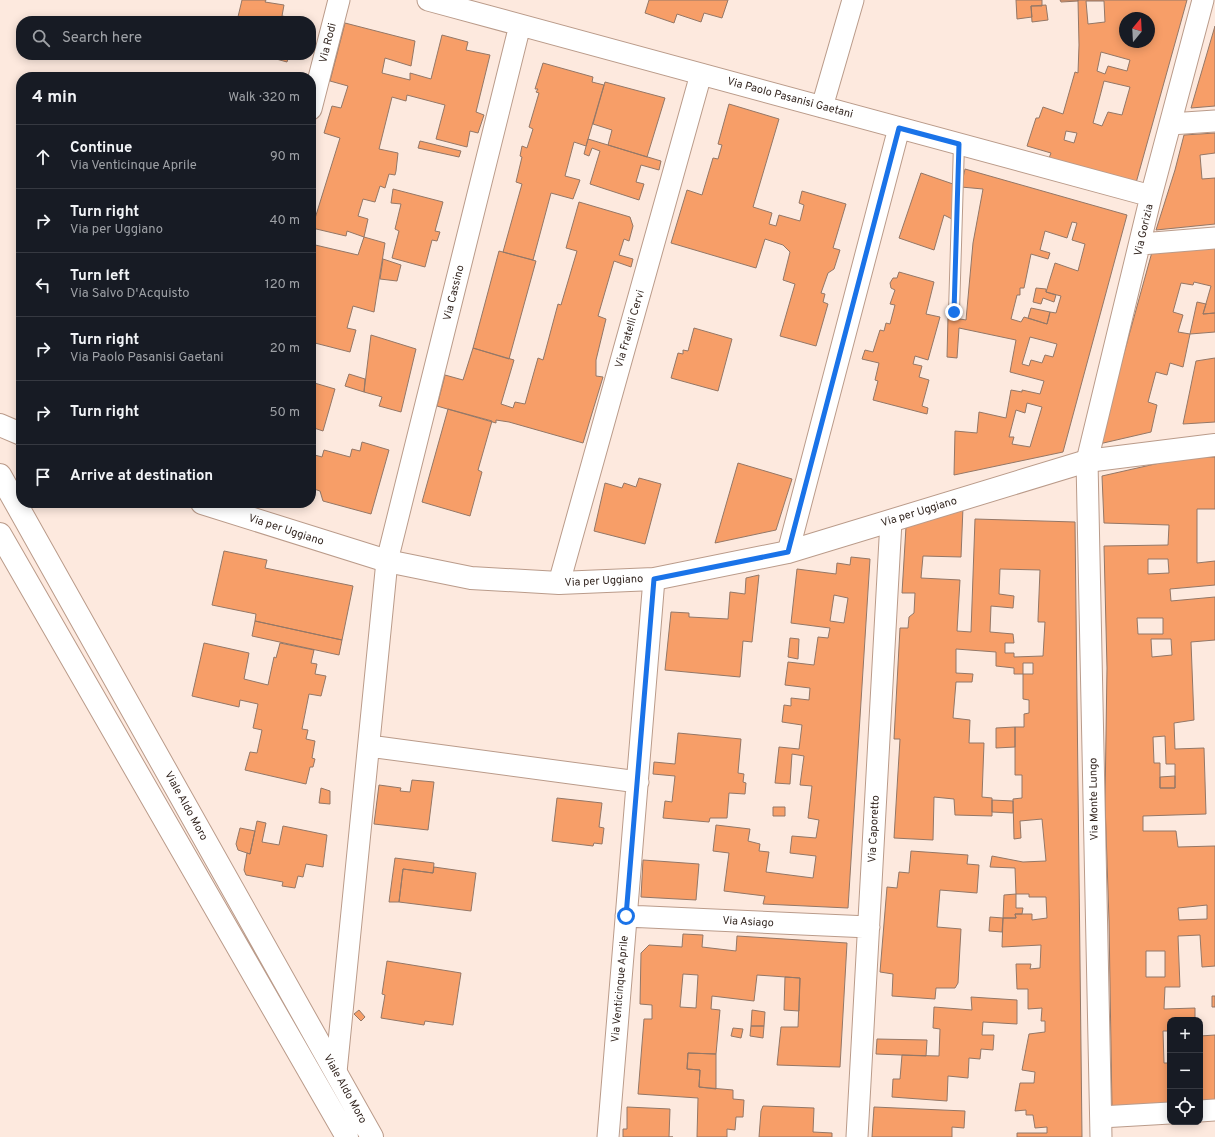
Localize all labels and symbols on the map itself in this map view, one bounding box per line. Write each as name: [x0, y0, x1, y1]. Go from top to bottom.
north arrow: [1119, 12, 1155, 48]
street label: Via Rodi: [316, 22, 340, 64]
street label: Via Paolo Pasanisi Gaetani: [725, 74, 855, 122]
street label: Via Gorizia: [1131, 202, 1157, 257]
street label: Via Cassino: [440, 264, 468, 322]
street label: Via Fratelli Cervi: [612, 288, 648, 370]
route end: [945, 303, 963, 321]
street label: Via per Uggiano: [879, 494, 959, 530]
street label: Via per Uggiano: [246, 511, 326, 549]
street label: Via per Uggiano: [564, 572, 644, 590]
street label: Via Monte Lungo: [1086, 757, 1102, 841]
street label: Viale Aldo Moro: [161, 769, 211, 843]
street label: Via Caporetto: [865, 795, 883, 863]
route start: [617, 907, 635, 925]
street label: Via Asiago: [722, 914, 774, 930]
street label: Via Venticinque Aprile: [608, 935, 632, 1043]
street label: Viale Aldo Moro: [320, 1052, 370, 1126]

